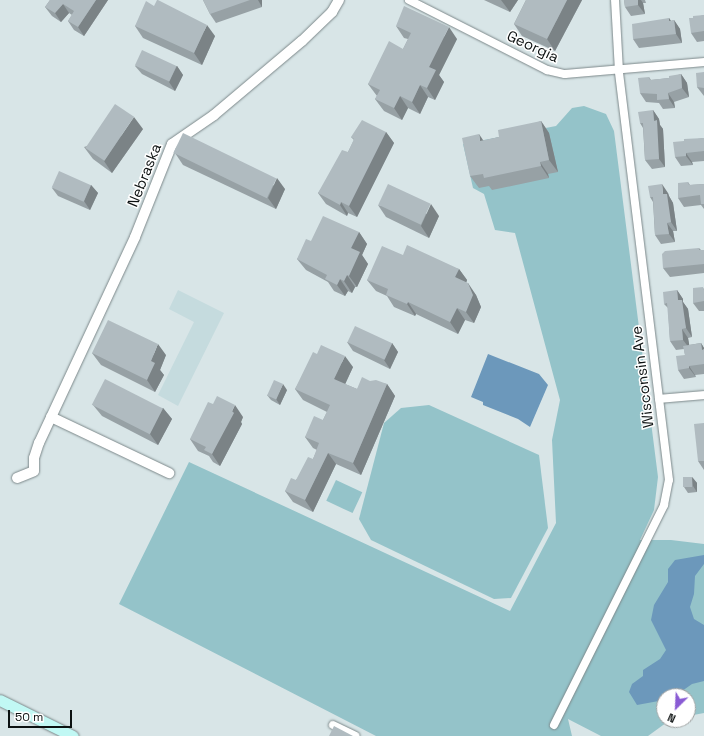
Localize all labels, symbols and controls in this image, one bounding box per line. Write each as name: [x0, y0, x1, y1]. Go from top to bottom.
street label: Georgia: [504, 26, 562, 66]
street label: Nebraska: [123, 141, 165, 209]
street label: Wisconsin Ave: [627, 325, 657, 429]
north arrow: [656, 688, 696, 728]
scale bar: [10, 702, 74, 728]
text: 50 m: [15, 709, 43, 725]
text: N: [665, 710, 678, 726]

